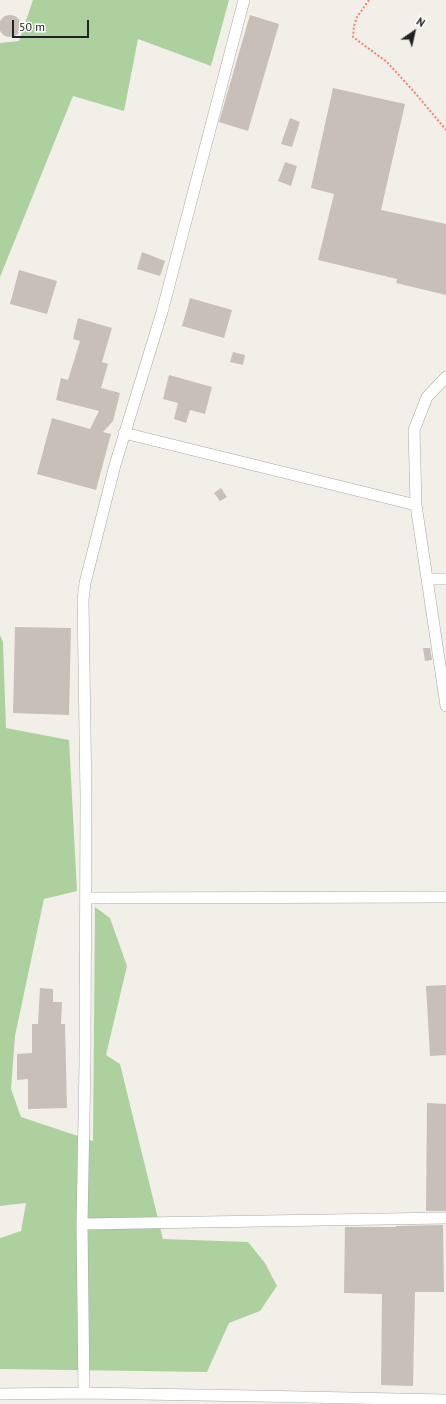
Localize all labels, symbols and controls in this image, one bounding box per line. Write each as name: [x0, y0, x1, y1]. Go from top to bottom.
scale bar: [14, 12, 91, 38]
north arrow: [394, 12, 434, 52]
text: N: [414, 14, 428, 30]
text: 50 m: [19, 19, 45, 34]

